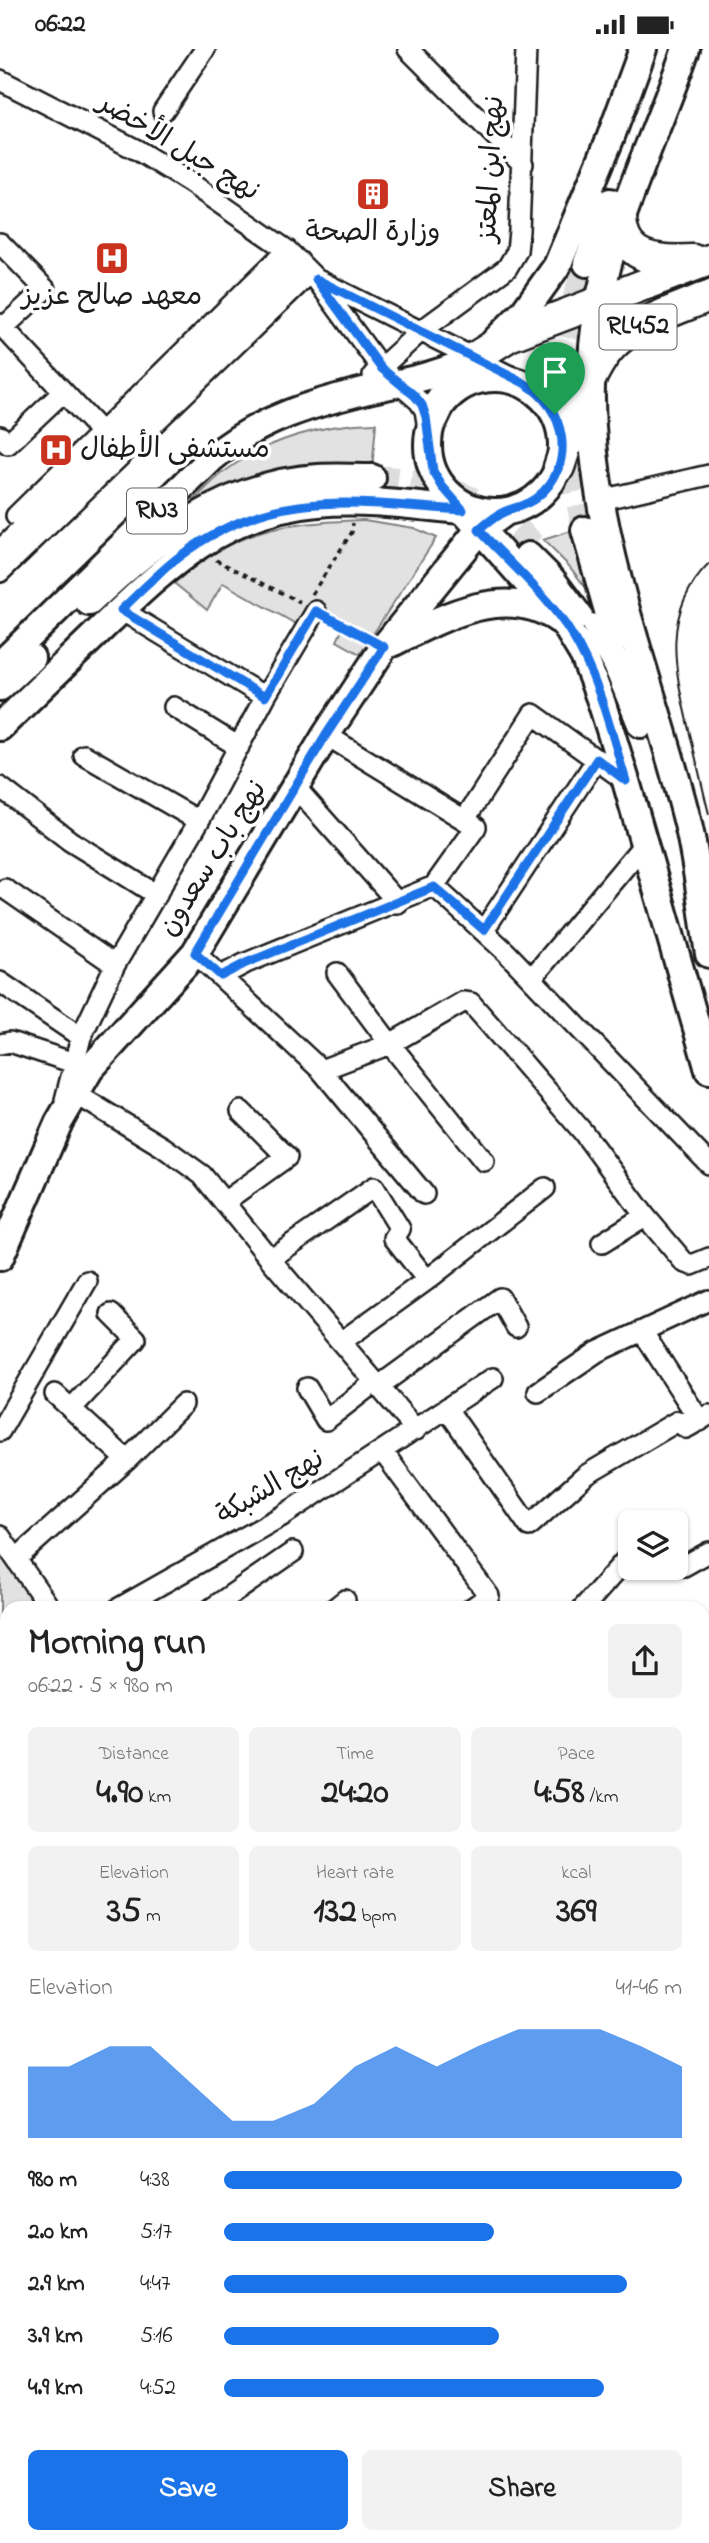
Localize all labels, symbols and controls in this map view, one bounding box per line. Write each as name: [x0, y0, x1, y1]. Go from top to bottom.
text: 06:22: [35, 6, 86, 44]
street label: نهج جبل الأخضر: [87, 81, 267, 213]
street label: نهج ابن المعتز: [468, 95, 516, 245]
building icon: وزارة الصحة: [354, 175, 392, 213]
place label: وزارة الصحة: [306, 213, 441, 254]
hospital icon: معهد صالح عزيز: [93, 239, 131, 277]
place label: معهد صالح عزيز: [20, 277, 202, 318]
road number: RL452: [600, 305, 676, 349]
pin: [525, 342, 585, 414]
icon: arrive: [536, 353, 574, 391]
place label: مستشفى الأطفال: [80, 429, 270, 471]
hospital icon: مستشفى الأطفال: [37, 431, 75, 469]
road number: RN3: [127, 489, 187, 533]
street label: نهج باب سعدون: [150, 773, 278, 945]
street label: نهج الشبكة: [209, 1440, 333, 1536]
map controls: [618, 1510, 688, 1580]
button: layers: [618, 1510, 688, 1580]
text: Morning run: [28, 1616, 206, 1672]
button: share: [608, 1624, 682, 1698]
text: 06:22 · 5 × 980 m: [28, 1670, 173, 1703]
text: Distance: [99, 1741, 169, 1768]
text: Time: [336, 1741, 374, 1768]
text: Pace: [558, 1741, 595, 1768]
text: 4.90: [96, 1768, 143, 1819]
text: 24:20: [321, 1768, 389, 1819]
text: 4:58: [534, 1768, 585, 1819]
text: km: [143, 1784, 171, 1811]
text: /km: [585, 1784, 618, 1811]
text: Elevation: [99, 1860, 169, 1887]
text: Heart rate: [316, 1860, 394, 1887]
text: kcal: [561, 1860, 591, 1887]
text: 35: [107, 1887, 141, 1938]
text: 132: [314, 1887, 357, 1938]
text: 369: [556, 1887, 597, 1938]
text: m: [141, 1903, 161, 1930]
text: bpm: [357, 1903, 396, 1930]
text: Elevation: [28, 1972, 113, 2005]
text: 41–46 m: [615, 1972, 682, 2005]
text: 980 m: [28, 2164, 77, 2197]
text: 4:38: [140, 2164, 170, 2197]
text: 2.0 km: [28, 2216, 88, 2249]
text: 5:17: [140, 2216, 172, 2249]
text: 2.9 km: [28, 2268, 85, 2301]
text: 4:47: [140, 2268, 170, 2301]
text: 3.9 km: [28, 2320, 83, 2353]
text: 5:16: [140, 2320, 173, 2353]
text: 4.9 km: [28, 2372, 83, 2405]
text: 4:52: [140, 2372, 176, 2405]
button: Save: [28, 2450, 348, 2530]
button: Share: [362, 2450, 682, 2530]

